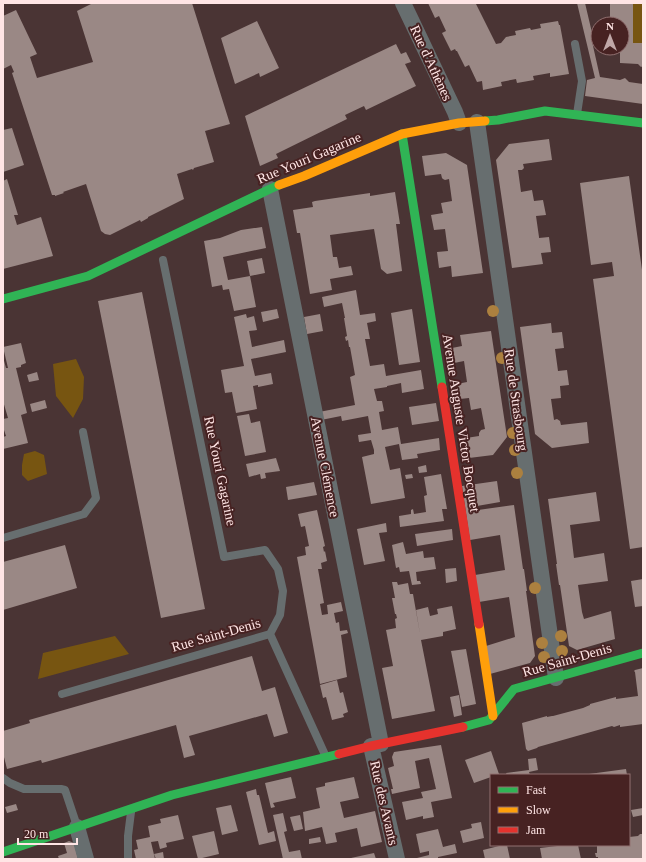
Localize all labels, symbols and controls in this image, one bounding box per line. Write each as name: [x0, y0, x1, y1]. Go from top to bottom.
north arrow: [590, 16, 630, 56]
text: N: [606, 20, 614, 32]
street label: Rue d'Athènes: [407, 23, 455, 103]
street label: Rue Youri Gagarine: [255, 129, 363, 187]
street label: Avenue Auguste Victor Bocquet: [439, 333, 483, 513]
street label: Rue de Strasbourg: [501, 348, 531, 452]
street label: Rue Youri Gagarine: [201, 415, 239, 527]
street label: Avenue Clémence: [308, 416, 342, 518]
street label: Rue Saint-Denis: [170, 615, 262, 655]
street label: Rue Saint-Denis: [521, 640, 613, 680]
street label: Rue des Avants: [367, 759, 401, 847]
legend: [490, 774, 630, 846]
text: Fast: [526, 783, 547, 797]
text: Slow: [526, 803, 551, 817]
scale bar: [18, 820, 77, 846]
text: Jam: [526, 823, 546, 837]
text: 20 m: [24, 827, 49, 841]

